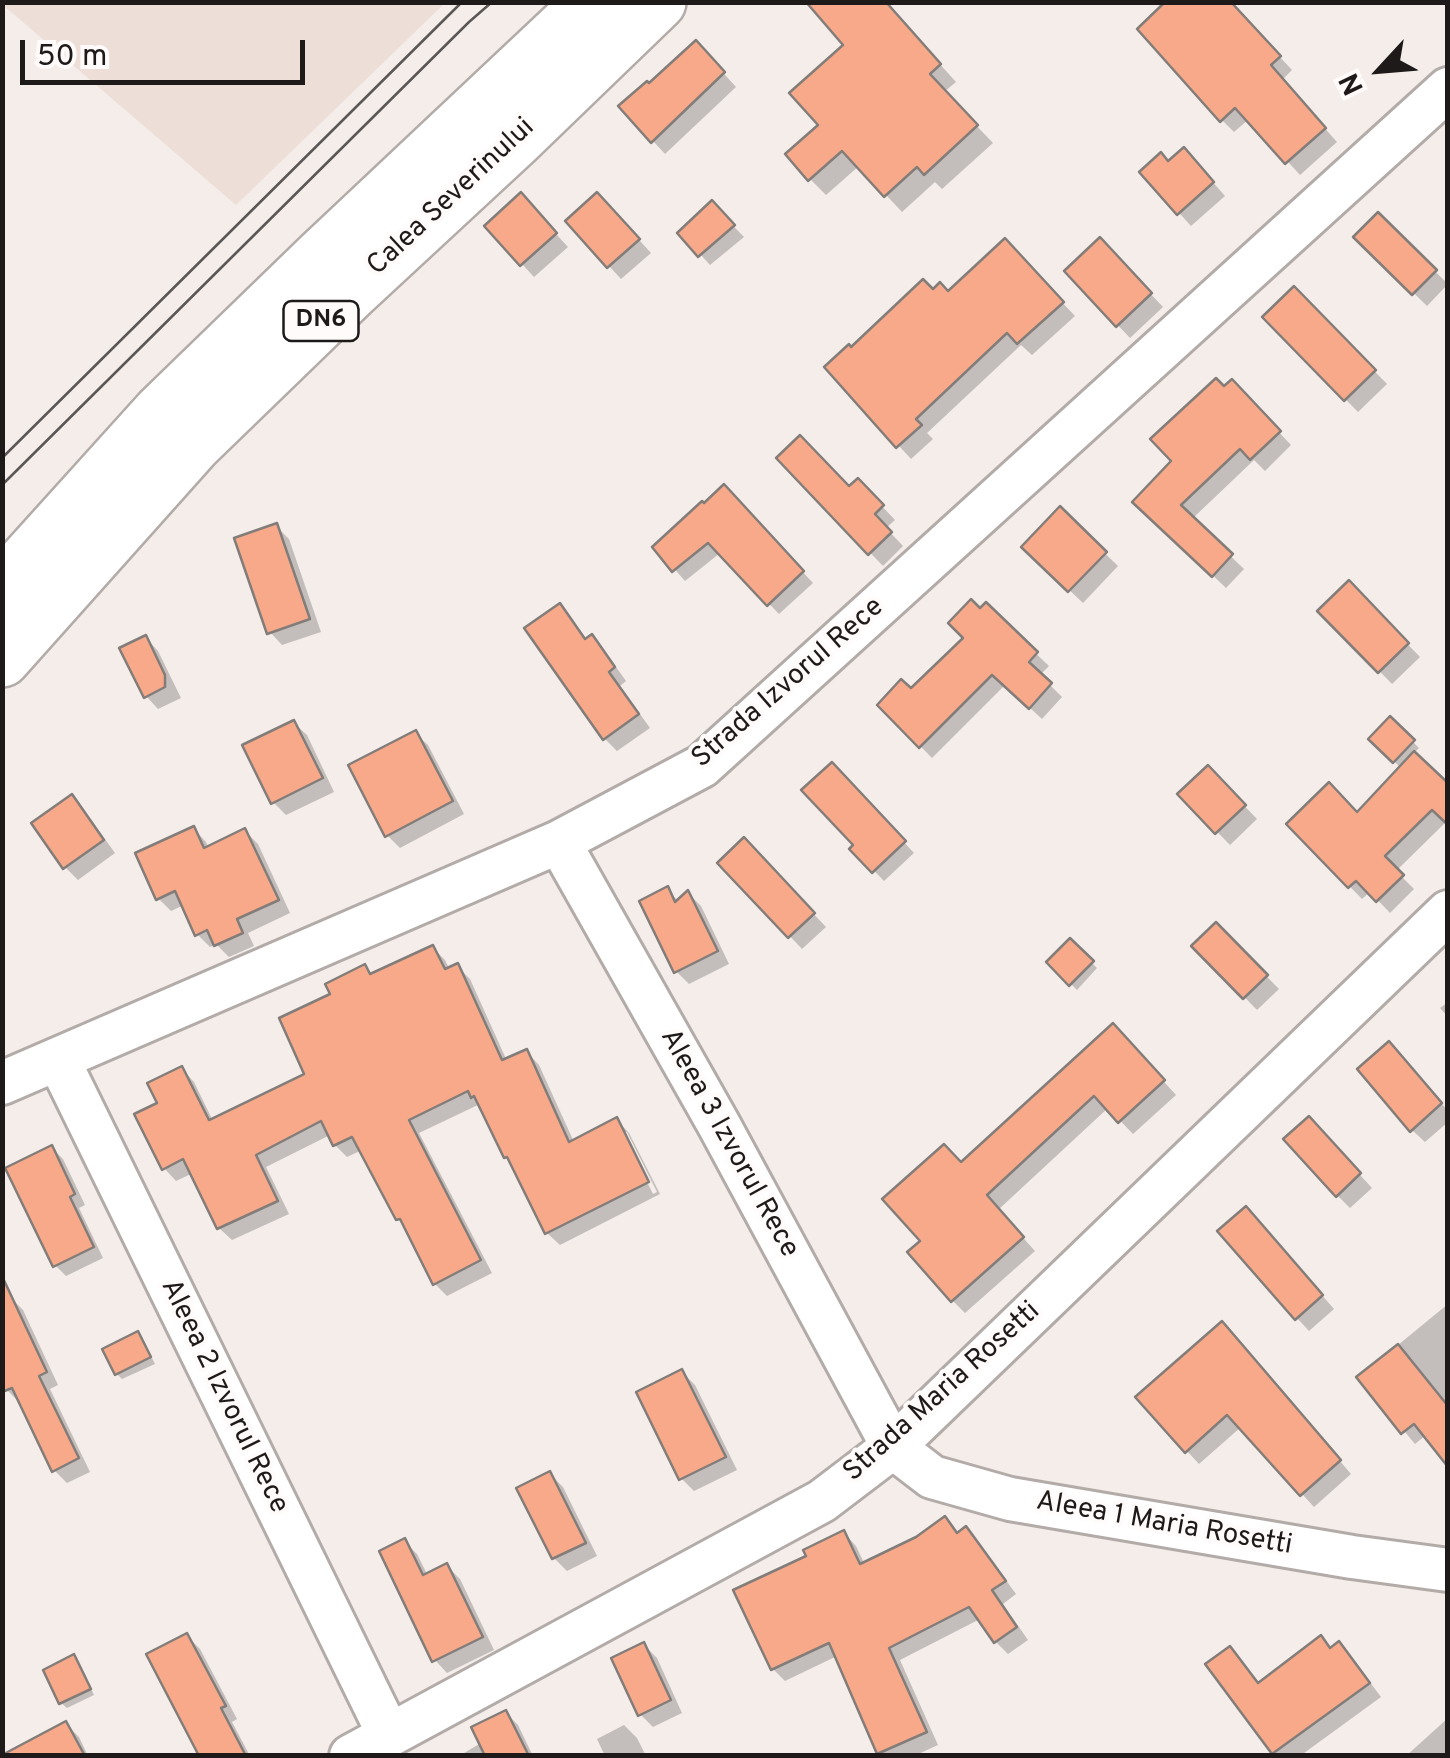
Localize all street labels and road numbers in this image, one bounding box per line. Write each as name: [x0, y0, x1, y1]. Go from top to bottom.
street label: Calea Severinului: [361, 112, 543, 284]
road number: DN6: [284, 301, 358, 341]
street label: Strada Izvorul Rece: [686, 592, 892, 776]
street label: Aleea 3 Izvorul Rece: [651, 1024, 805, 1264]
street label: Aleea 2 Izvorul Rece: [152, 1274, 294, 1520]
street label: Strada Maria Rosetti: [838, 1296, 1048, 1490]
street label: Aleea 1 Maria Rosetti: [1033, 1486, 1295, 1564]

